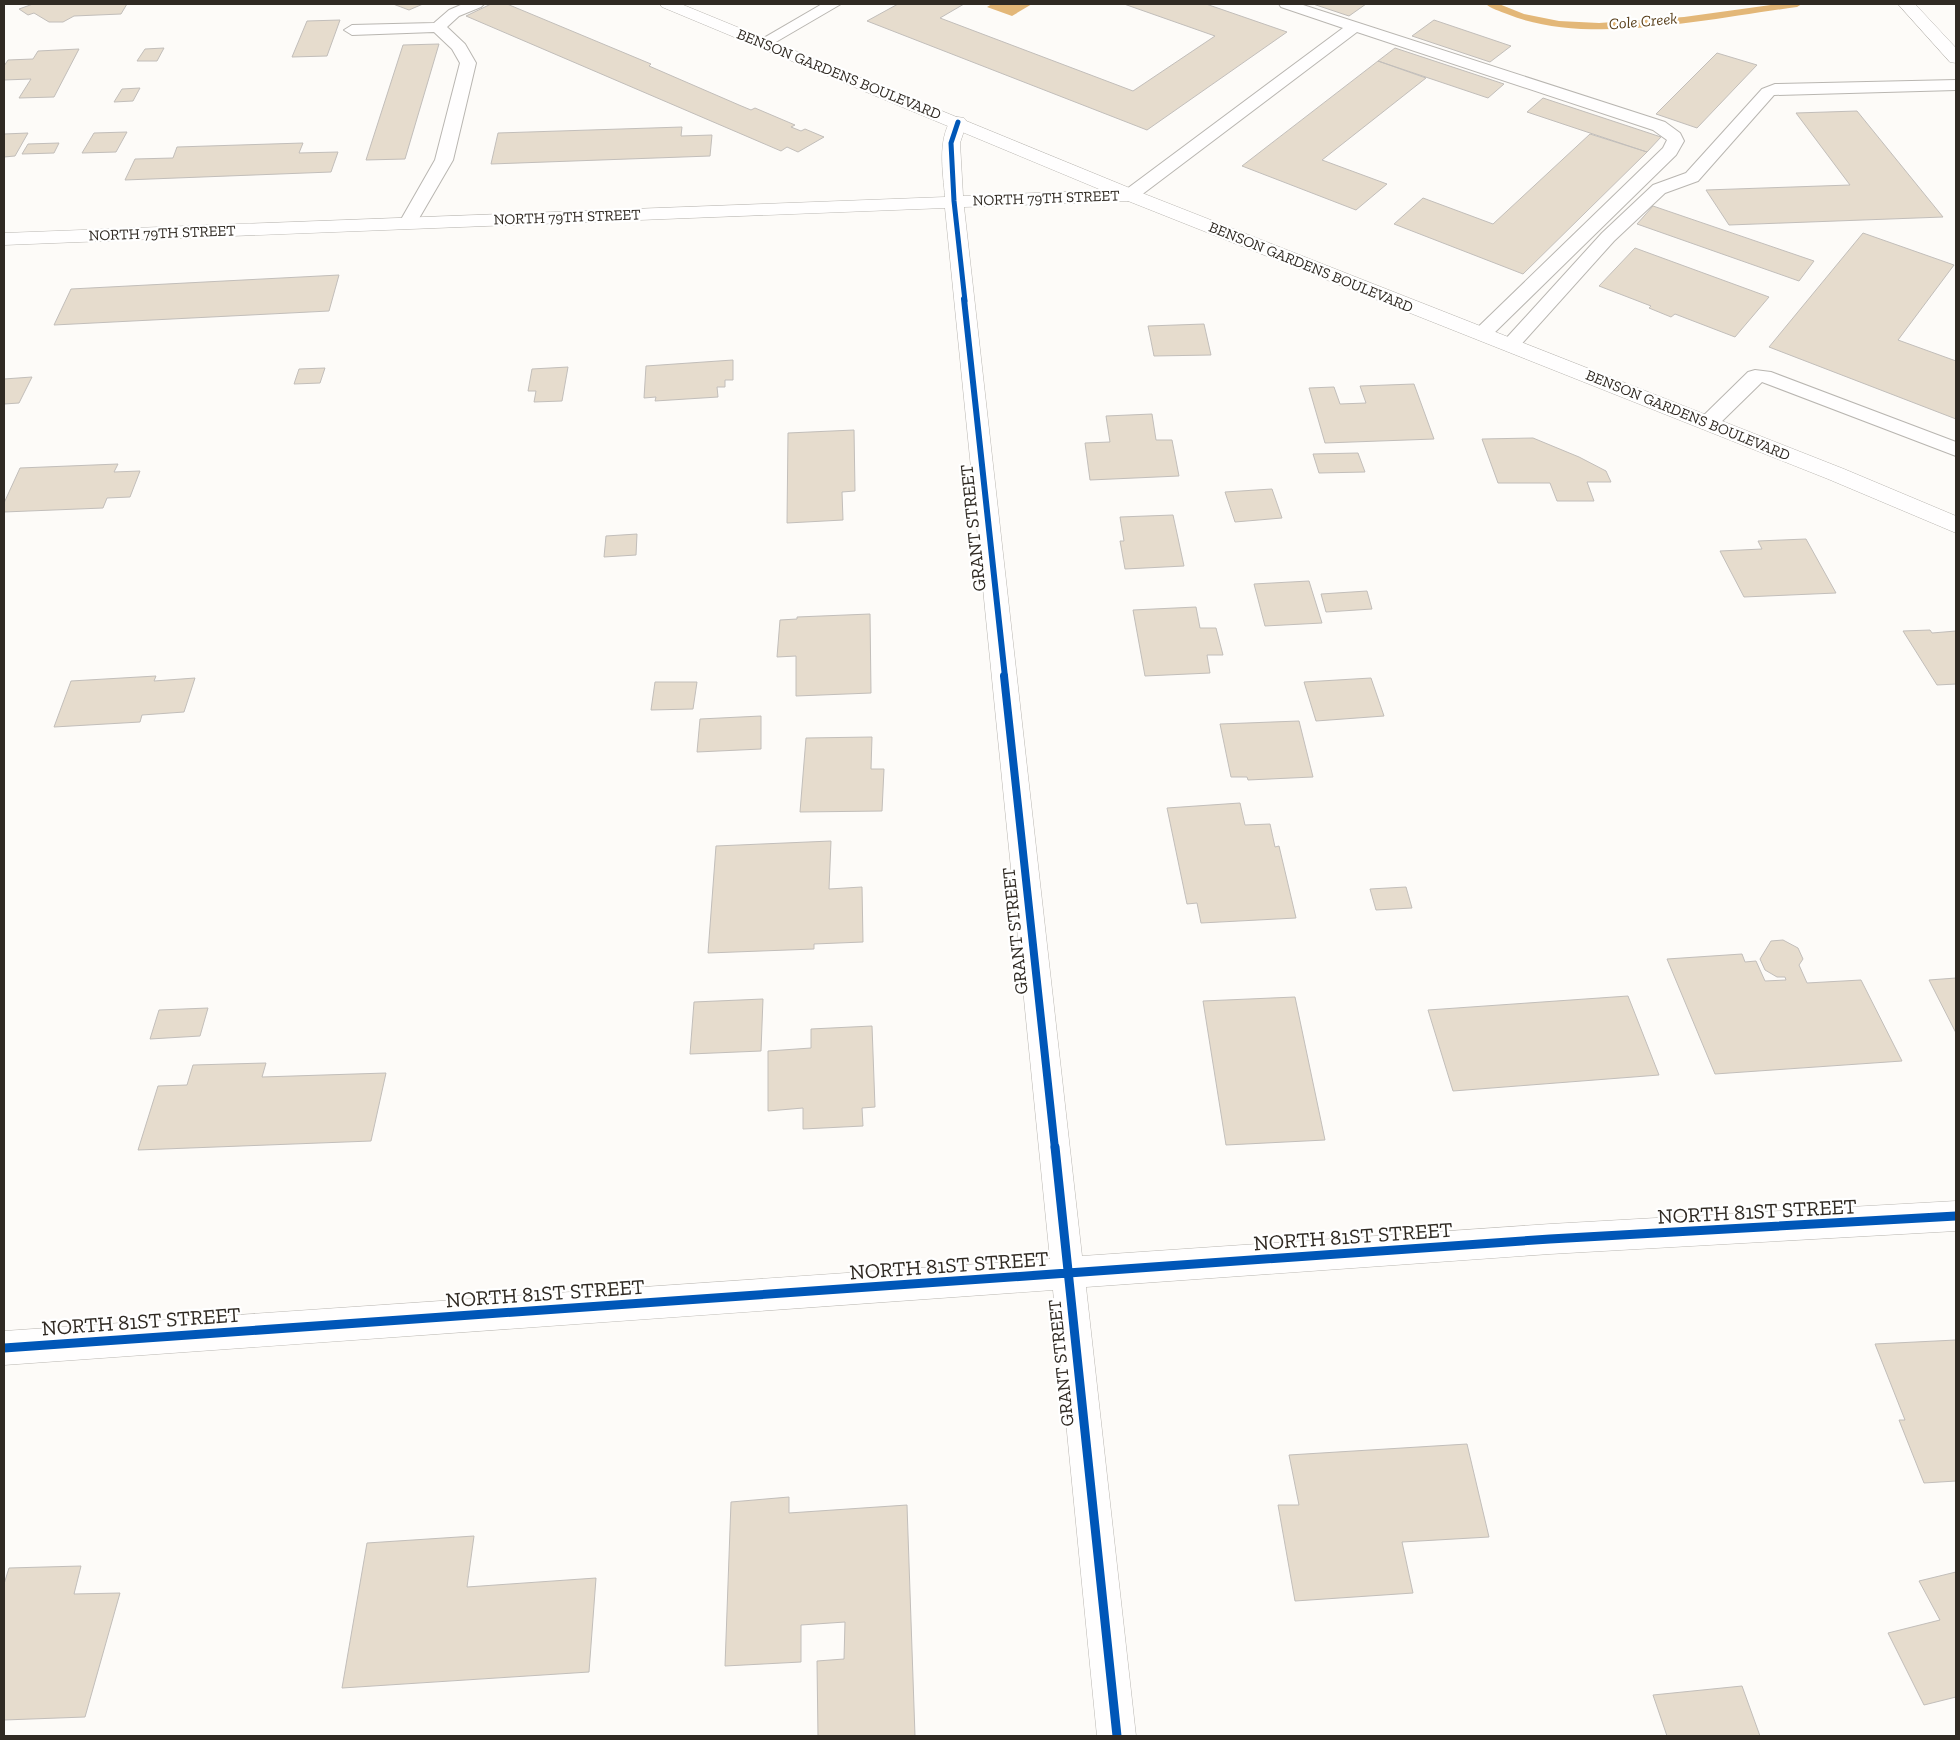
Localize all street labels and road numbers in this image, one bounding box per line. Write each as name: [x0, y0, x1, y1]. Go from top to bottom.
street label: BENSON GARDENS BOULEVARD: [734, 25, 944, 123]
street label: NORTH 79TH STREET: [972, 186, 1120, 210]
street label: NORTH 79TH STREET: [493, 205, 641, 229]
street label: BENSON GARDENS BOULEVARD: [1206, 218, 1416, 316]
street label: NORTH 79TH STREET: [88, 221, 236, 245]
street label: BENSON GARDENS BOULEVARD: [1583, 366, 1793, 464]
street label: GRANT STREET: [955, 463, 991, 593]
street label: GRANT STREET: [997, 866, 1033, 996]
street label: NORTH 81ST STREET: [1657, 1193, 1857, 1229]
street label: NORTH 81ST STREET: [1253, 1217, 1453, 1255]
street label: NORTH 81ST STREET: [849, 1246, 1049, 1284]
street label: NORTH 81ST STREET: [445, 1274, 645, 1312]
street label: GRANT STREET: [1043, 1298, 1079, 1428]
street label: NORTH 81ST STREET: [41, 1302, 241, 1340]

